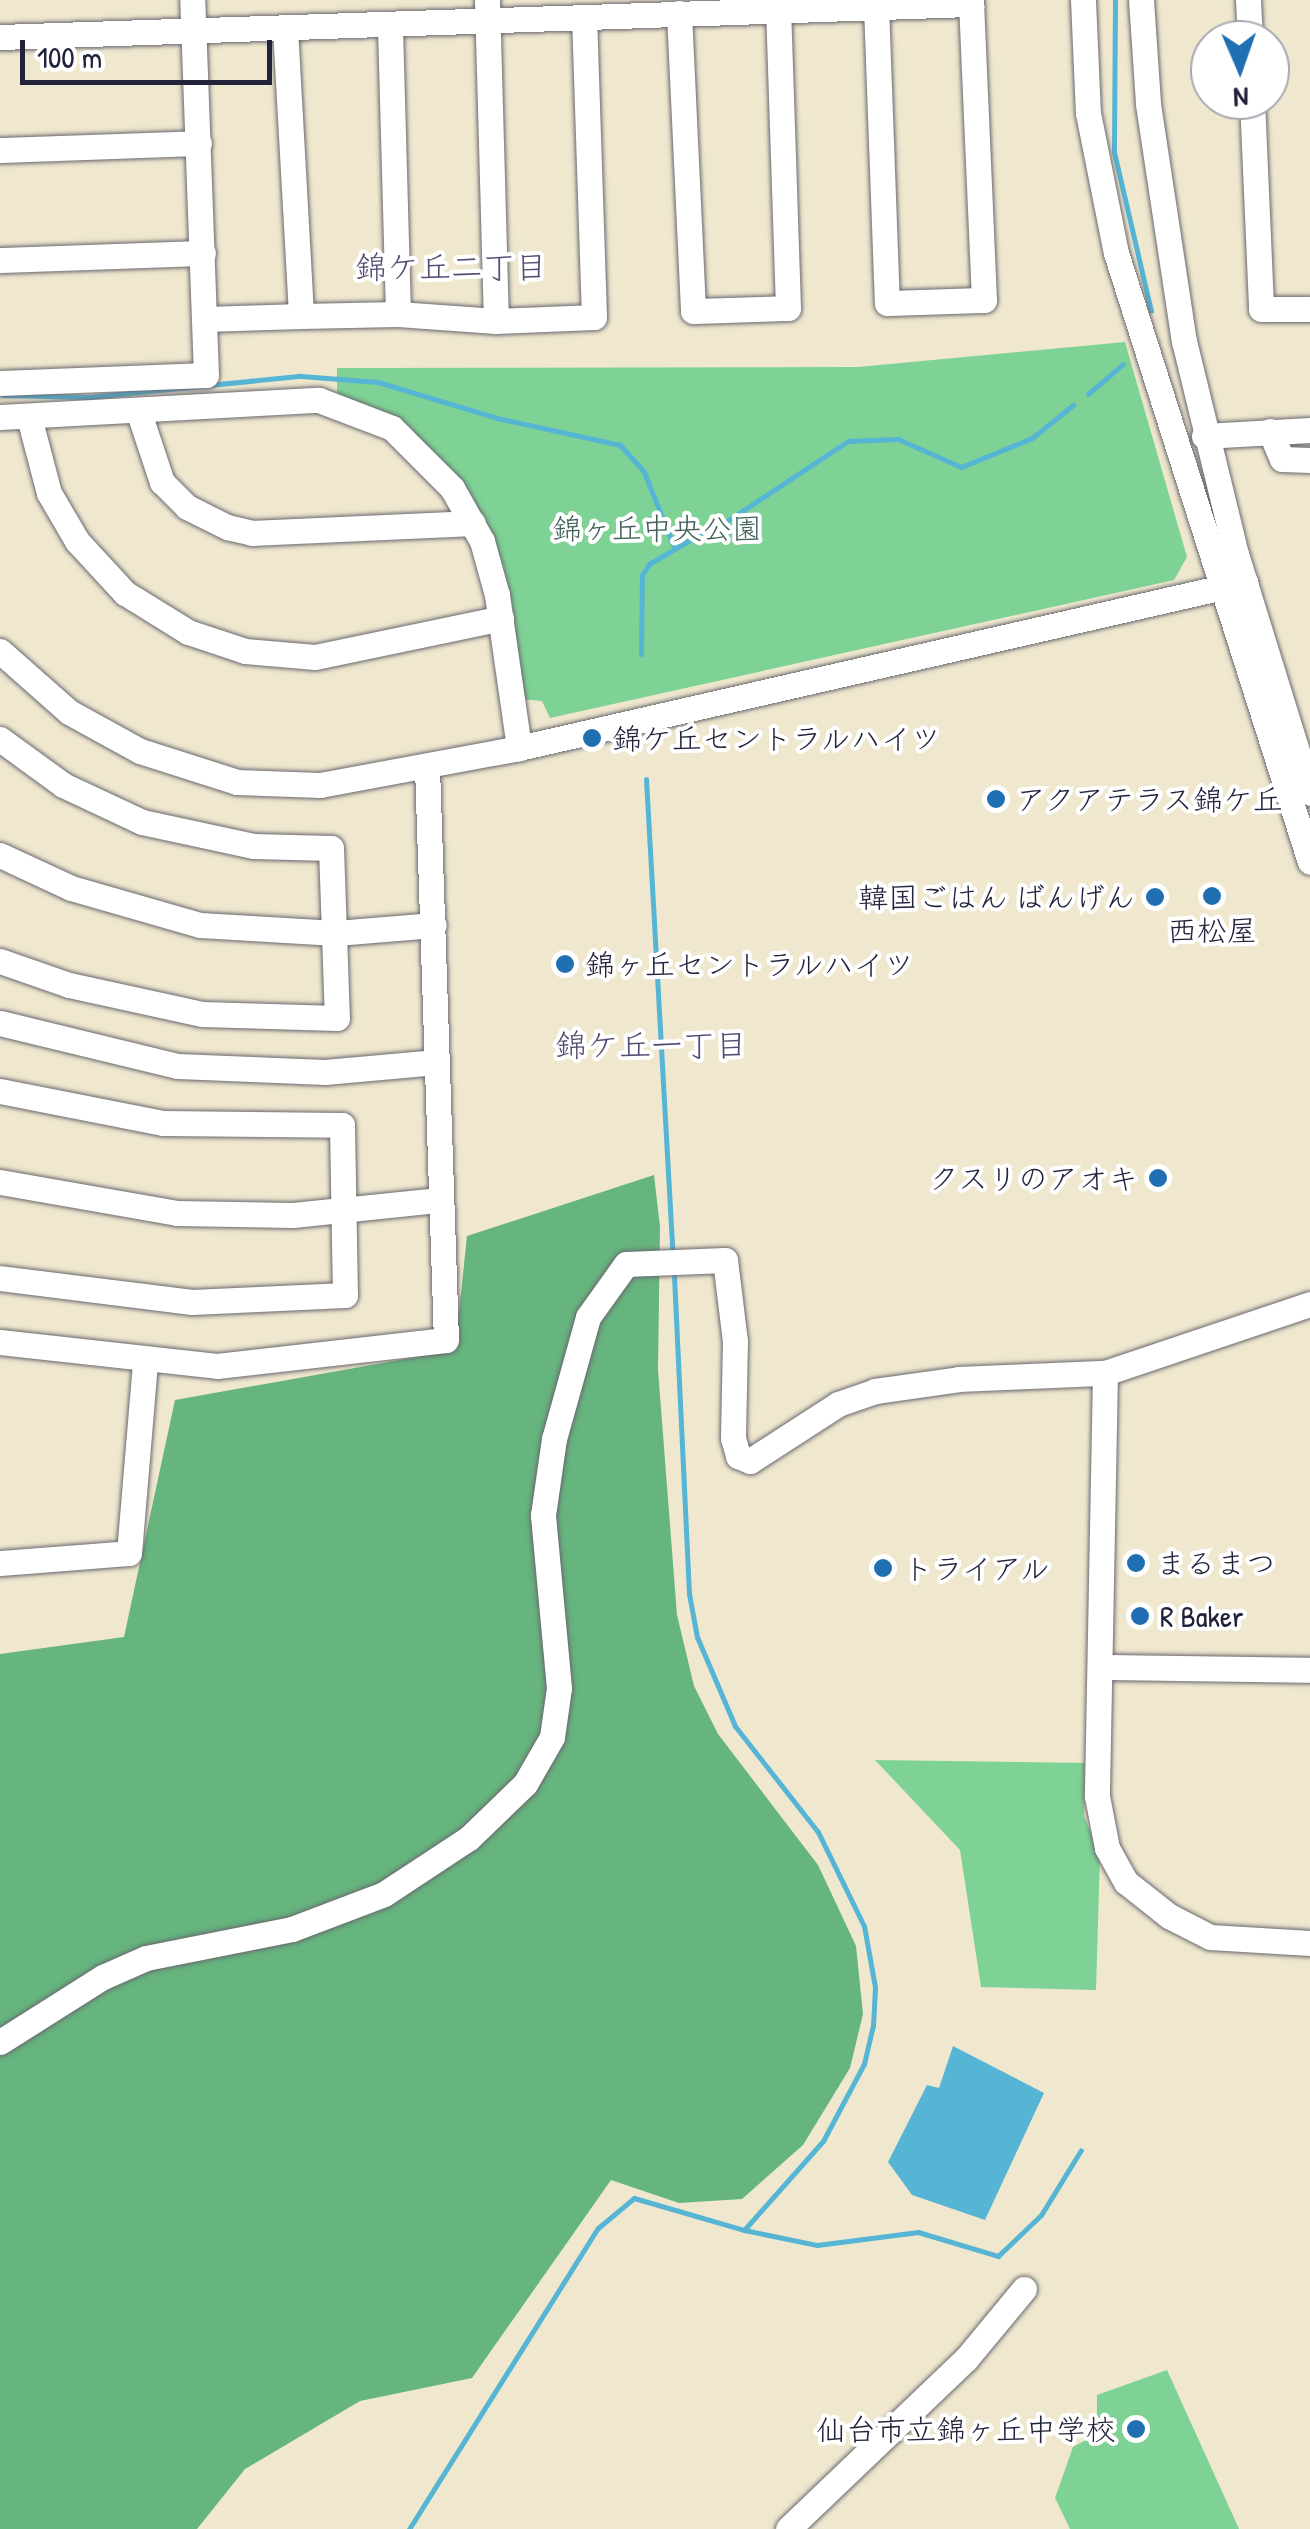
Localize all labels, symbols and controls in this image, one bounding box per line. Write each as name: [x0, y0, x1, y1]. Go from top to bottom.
scale bar: [25, 20, 278, 82]
north arrow: [1190, 20, 1290, 120]
text: 100 m: [37, 37, 102, 77]
text: N: [1233, 79, 1249, 117]
district label: 錦ケ丘二丁目: [355, 248, 547, 286]
park label: 錦ヶ丘中央公園: [552, 510, 762, 546]
place label: 錦ケ丘セントラルハイツ: [612, 720, 942, 756]
marker: 錦ケ丘セントラルハイツ: [581, 727, 603, 749]
place label: アクアテラス錦ケ丘: [1016, 781, 1286, 817]
marker: アクアテラス錦ケ丘: [985, 788, 1007, 810]
place label: 韓国ごはん ばんげん: [858, 879, 1135, 915]
marker: 西松屋: [1201, 885, 1223, 907]
marker: 韓国ごはん ばんげん: [1144, 886, 1166, 908]
place label: 西松屋: [1167, 912, 1257, 948]
place label: 錦ヶ丘セントラルハイツ: [585, 946, 915, 982]
marker: 錦ヶ丘セントラルハイツ: [554, 953, 576, 975]
district label: 錦ケ丘一丁目: [555, 1026, 747, 1064]
place label: クスリのアオキ: [928, 1160, 1138, 1196]
marker: クスリのアオキ: [1147, 1167, 1169, 1189]
place label: まるまつ: [1156, 1545, 1276, 1581]
place label: トライアル: [903, 1550, 1053, 1586]
marker: まるまつ: [1125, 1552, 1147, 1574]
marker: トライアル: [872, 1557, 894, 1579]
place label: R Baker: [1160, 1598, 1243, 1634]
marker: R Baker: [1129, 1605, 1151, 1627]
place label: 仙台市立錦ヶ丘中学校: [816, 2411, 1116, 2447]
marker: 仙台市立錦ヶ丘中学校: [1125, 2418, 1147, 2440]

